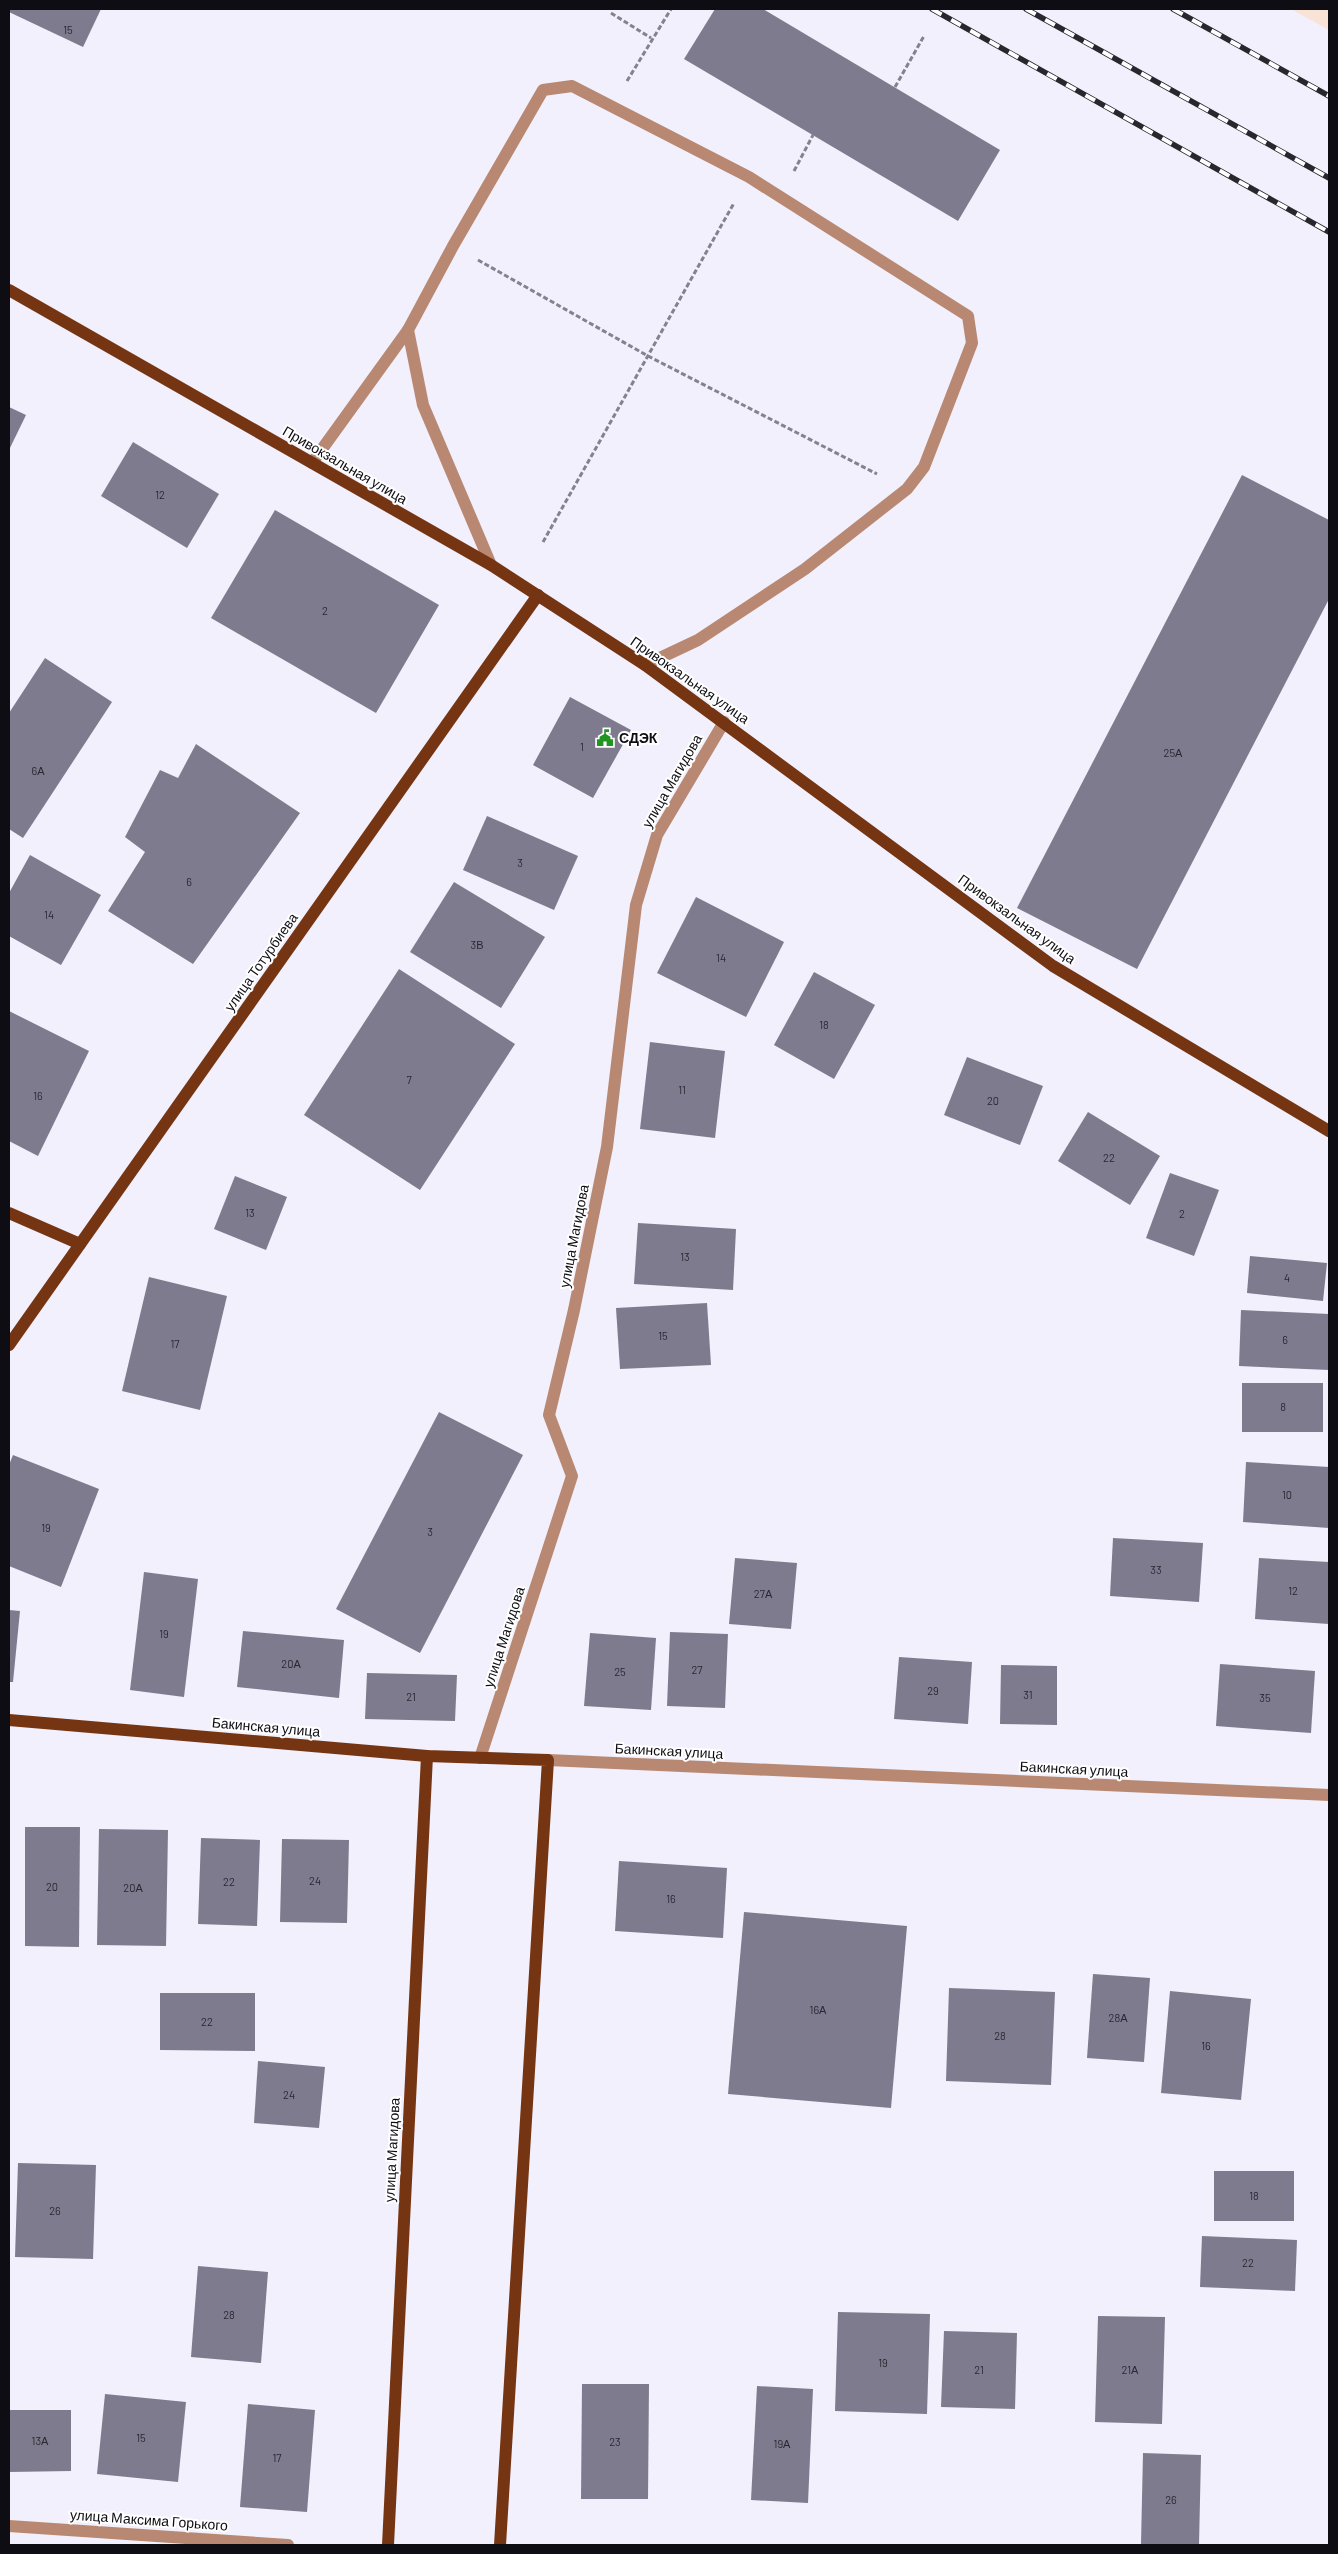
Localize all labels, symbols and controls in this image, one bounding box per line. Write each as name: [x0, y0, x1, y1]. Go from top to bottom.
house number: 15: [63, 23, 73, 36]
street label: Привокзальная улица: [280, 422, 411, 507]
house number: 12: [155, 488, 165, 501]
house number: 2: [322, 604, 328, 617]
street label: Привокзальная улица: [628, 632, 753, 727]
public building icon: СДЭК: [595, 728, 615, 748]
place label: СДЭК: [619, 729, 658, 746]
street label: улица Магидова: [638, 731, 705, 830]
house number: 1: [580, 740, 584, 753]
house number: 25А: [1164, 746, 1183, 759]
house number: 6А: [31, 764, 45, 777]
house number: 3: [517, 856, 523, 869]
street label: Привокзальная улица: [955, 870, 1080, 967]
house number: 6: [186, 875, 192, 888]
house number: 14: [44, 908, 54, 921]
street label: улица Тотурбиева: [220, 909, 301, 1014]
house number: 3В: [470, 938, 484, 951]
house number: 14: [716, 951, 726, 964]
house number: 18: [819, 1018, 829, 1031]
house number: 7: [406, 1073, 412, 1086]
house number: 11: [678, 1083, 686, 1096]
house number: 16: [33, 1089, 43, 1102]
house number: 20: [987, 1094, 999, 1107]
house number: 22: [1103, 1151, 1115, 1164]
street label: улица Магидова: [555, 1183, 592, 1289]
house number: 13: [245, 1206, 255, 1219]
house number: 2: [1179, 1207, 1185, 1220]
house number: 13: [680, 1250, 690, 1263]
house number: 4: [1284, 1271, 1290, 1284]
house number: 15: [658, 1329, 668, 1342]
house number: 6: [1282, 1333, 1288, 1346]
house number: 17: [170, 1337, 180, 1350]
house number: 8: [1280, 1400, 1286, 1413]
house number: 10: [1282, 1488, 1292, 1501]
house number: 19: [41, 1521, 51, 1534]
house number: 3: [427, 1525, 433, 1538]
house number: 33: [1150, 1563, 1162, 1576]
street label: улица Магидова: [479, 1584, 528, 1689]
house number: 12: [1288, 1584, 1298, 1597]
house number: 27А: [754, 1587, 773, 1600]
house number: 19: [159, 1627, 169, 1640]
house number: 20А: [281, 1657, 301, 1670]
house number: 27: [691, 1663, 703, 1676]
house number: 25: [614, 1665, 626, 1678]
house number: 29: [927, 1684, 939, 1697]
house number: 31: [1023, 1688, 1033, 1701]
house number: 21: [406, 1690, 416, 1703]
house number: 35: [1259, 1691, 1271, 1704]
street label: Бакинская улица: [211, 1713, 321, 1740]
street label: Бакинская улица: [614, 1739, 724, 1762]
street label: Бакинская улица: [1019, 1757, 1129, 1780]
house number: 24: [309, 1874, 321, 1887]
house number: 22: [223, 1875, 235, 1888]
house number: 20: [46, 1880, 58, 1893]
house number: 20А: [123, 1881, 143, 1894]
house number: 16: [666, 1892, 676, 1905]
house number: 16А: [810, 2003, 827, 2016]
house number: 28А: [1109, 2011, 1128, 2024]
house number: 22: [201, 2015, 213, 2028]
house number: 28: [994, 2029, 1006, 2042]
house number: 16: [1201, 2039, 1211, 2052]
house number: 24: [283, 2088, 295, 2101]
street label: улица Магидова: [380, 2097, 403, 2203]
house number: 18: [1249, 2189, 1259, 2202]
house number: 26: [49, 2204, 61, 2217]
house number: 22: [1242, 2256, 1254, 2269]
house number: 28: [223, 2308, 235, 2321]
house number: 19: [878, 2356, 888, 2369]
house number: 21: [974, 2363, 984, 2376]
house number: 21А: [1122, 2363, 1139, 2376]
house number: 15: [136, 2431, 146, 2444]
house number: 13А: [32, 2434, 49, 2447]
house number: 23: [609, 2435, 621, 2448]
house number: 19А: [774, 2437, 791, 2450]
house number: 17: [272, 2451, 282, 2464]
house number: 26: [1165, 2493, 1177, 2506]
street label: улица Максима Горького: [69, 2505, 229, 2534]

